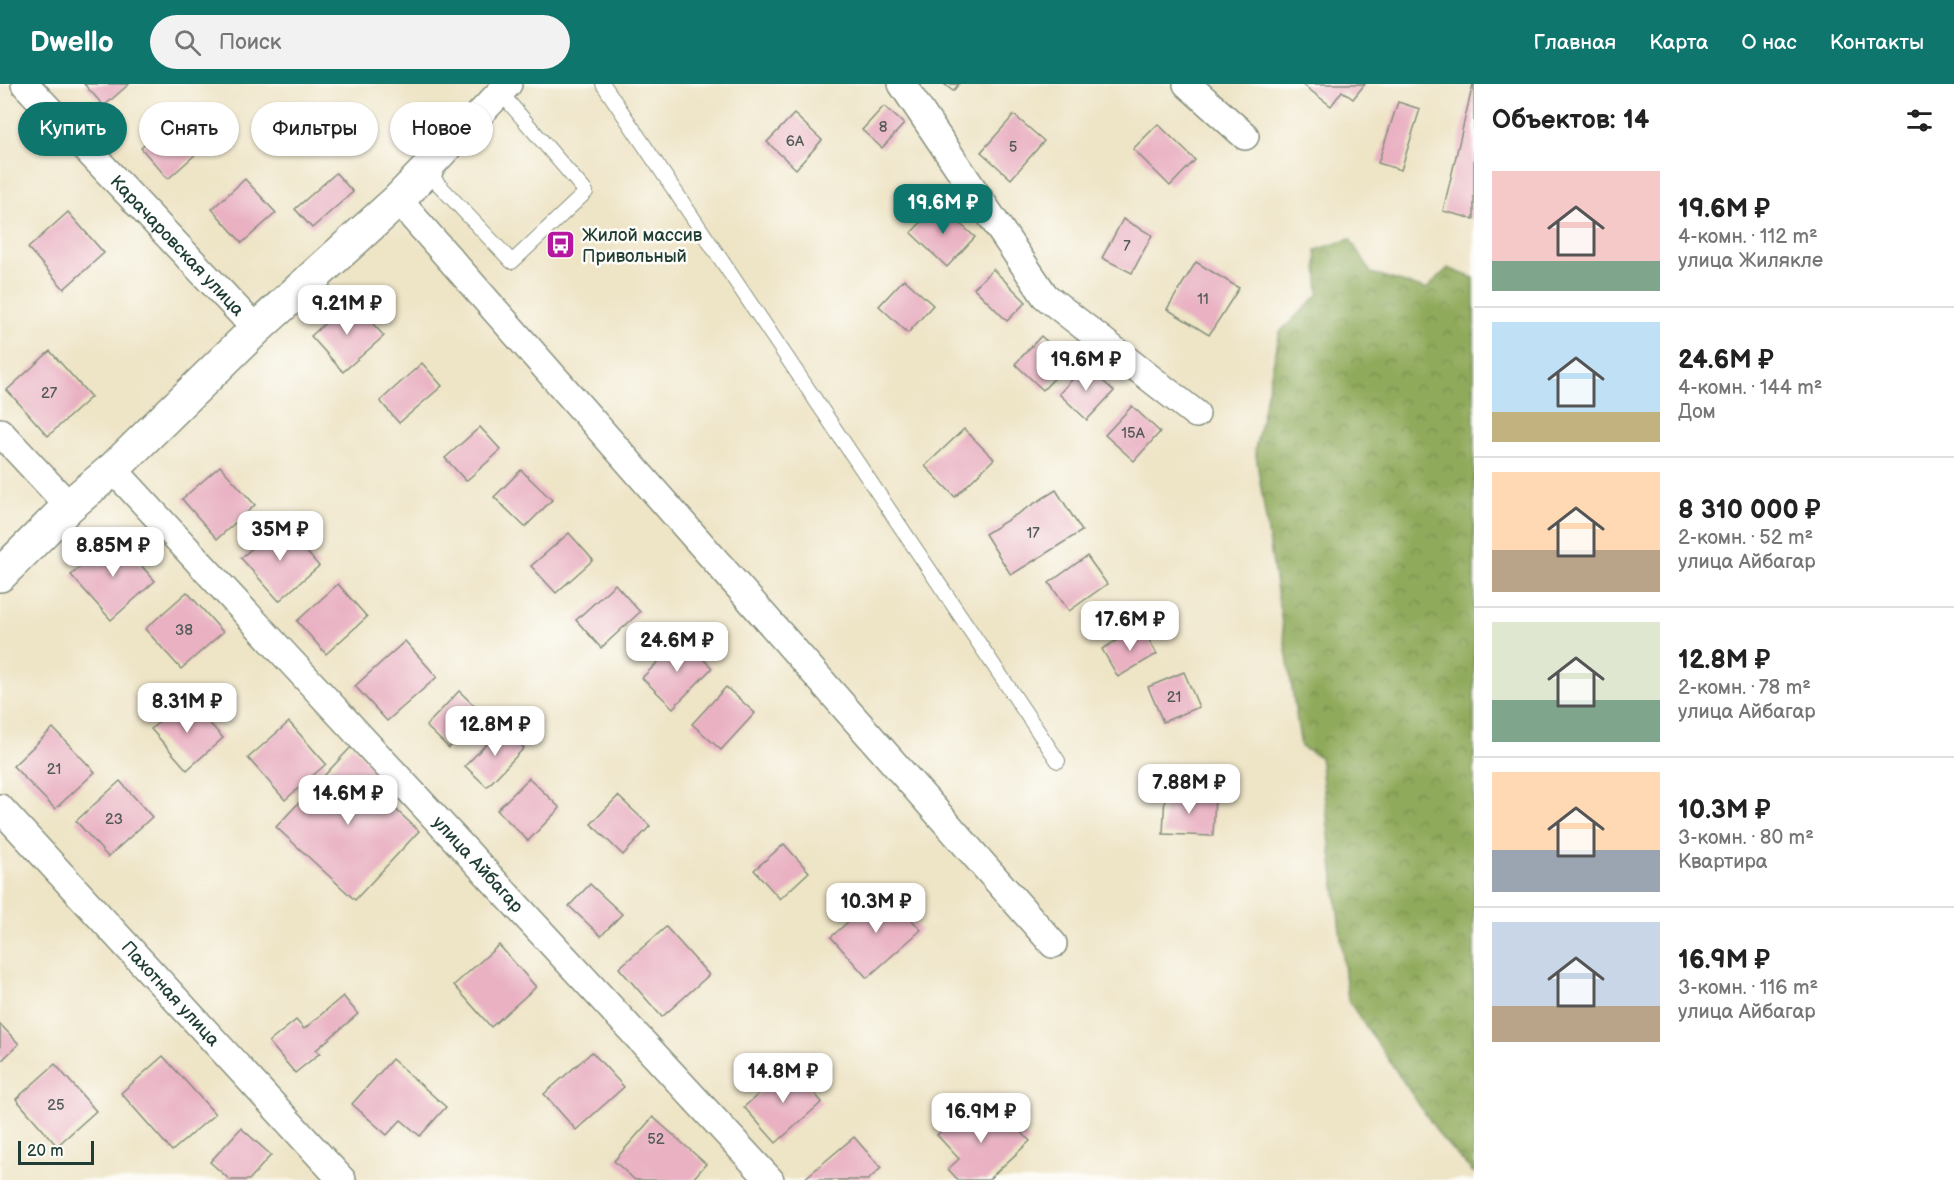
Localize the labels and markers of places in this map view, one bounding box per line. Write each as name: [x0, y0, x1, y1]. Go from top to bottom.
pin: 19.6M ₽: [888, 184, 998, 235]
place label: Жилой массив Привольный: [582, 225, 703, 267]
bus stop icon: Жилой массив Привольный: [545, 229, 577, 261]
pin: 9.21M ₽: [292, 285, 402, 336]
pin: 19.6M ₽: [1031, 341, 1141, 392]
pin: 35M ₽: [238, 511, 322, 562]
pin: 8.85M ₽: [58, 527, 168, 578]
pin: 17.6M ₽: [1075, 601, 1185, 652]
pin: 24.6M ₽: [622, 622, 732, 673]
pin: 8.31M ₽: [132, 683, 242, 734]
pin: 12.8M ₽: [440, 706, 550, 757]
pin: 7.88M ₽: [1134, 764, 1244, 815]
pin: 14.6M ₽: [293, 775, 403, 826]
pin: 10.3M ₽: [821, 883, 931, 934]
pin: 14.8M ₽: [728, 1053, 838, 1104]
pin: 16.9M ₽: [926, 1093, 1036, 1144]

